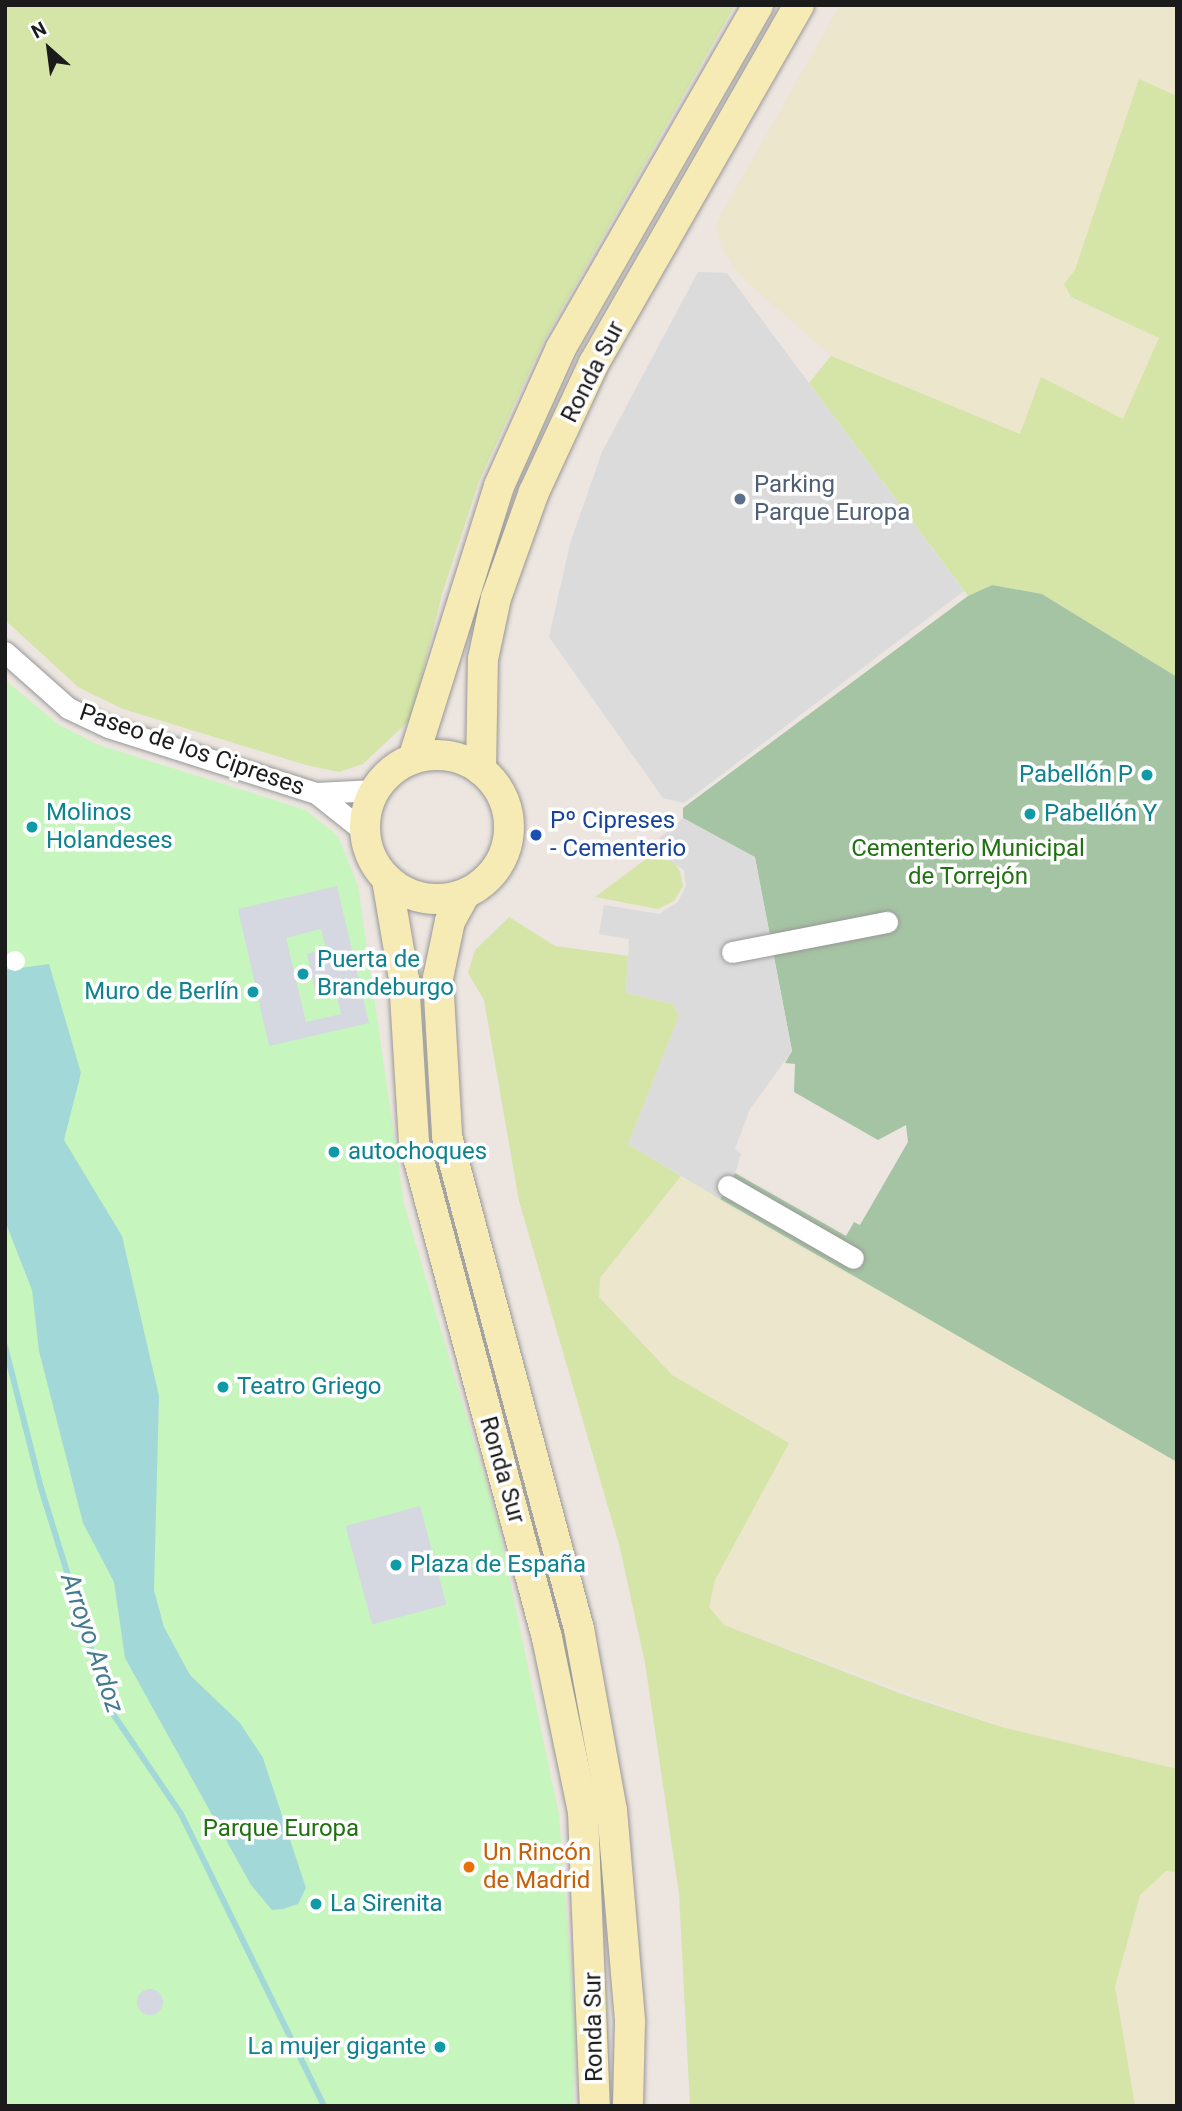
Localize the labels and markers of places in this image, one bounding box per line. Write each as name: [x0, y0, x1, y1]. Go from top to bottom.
place label: Parking Parque Europa: [754, 471, 910, 527]
marker: Parking Parque Europa: [732, 491, 748, 507]
place label: Pabellón P: [1019, 761, 1133, 789]
marker: Pabellón P: [1139, 767, 1155, 783]
place label: Molinos Holandeses: [46, 799, 173, 855]
place label: Pabellón Y: [1044, 800, 1157, 828]
marker: Pabellón Y: [1022, 806, 1038, 822]
place label: Pº Cipreses - Cementerio: [550, 807, 686, 863]
marker: Molinos Holandeses: [24, 819, 40, 835]
marker: Pº Cipreses - Cementerio: [528, 827, 544, 843]
place label: Puerta de Brandeburgo: [317, 946, 454, 1002]
marker: Puerta de Brandeburgo: [295, 966, 311, 982]
place label: Muro de Berlín: [84, 978, 239, 1006]
marker: Muro de Berlín: [245, 984, 261, 1000]
place label: autochoques: [348, 1138, 487, 1166]
marker: autochoques: [326, 1144, 342, 1160]
place label: Teatro Griego: [237, 1373, 382, 1401]
marker: Teatro Griego: [215, 1379, 231, 1395]
place label: Plaza de España: [410, 1551, 586, 1579]
marker: Plaza de España: [388, 1557, 404, 1573]
place label: Un Rincón de Madrid: [483, 1839, 591, 1895]
marker: Un Rincón de Madrid: [461, 1859, 477, 1875]
place label: La Sirenita: [330, 1890, 443, 1918]
marker: La Sirenita: [308, 1896, 324, 1912]
place label: La mujer gigante: [248, 2033, 426, 2061]
marker: La mujer gigante: [432, 2039, 448, 2055]

